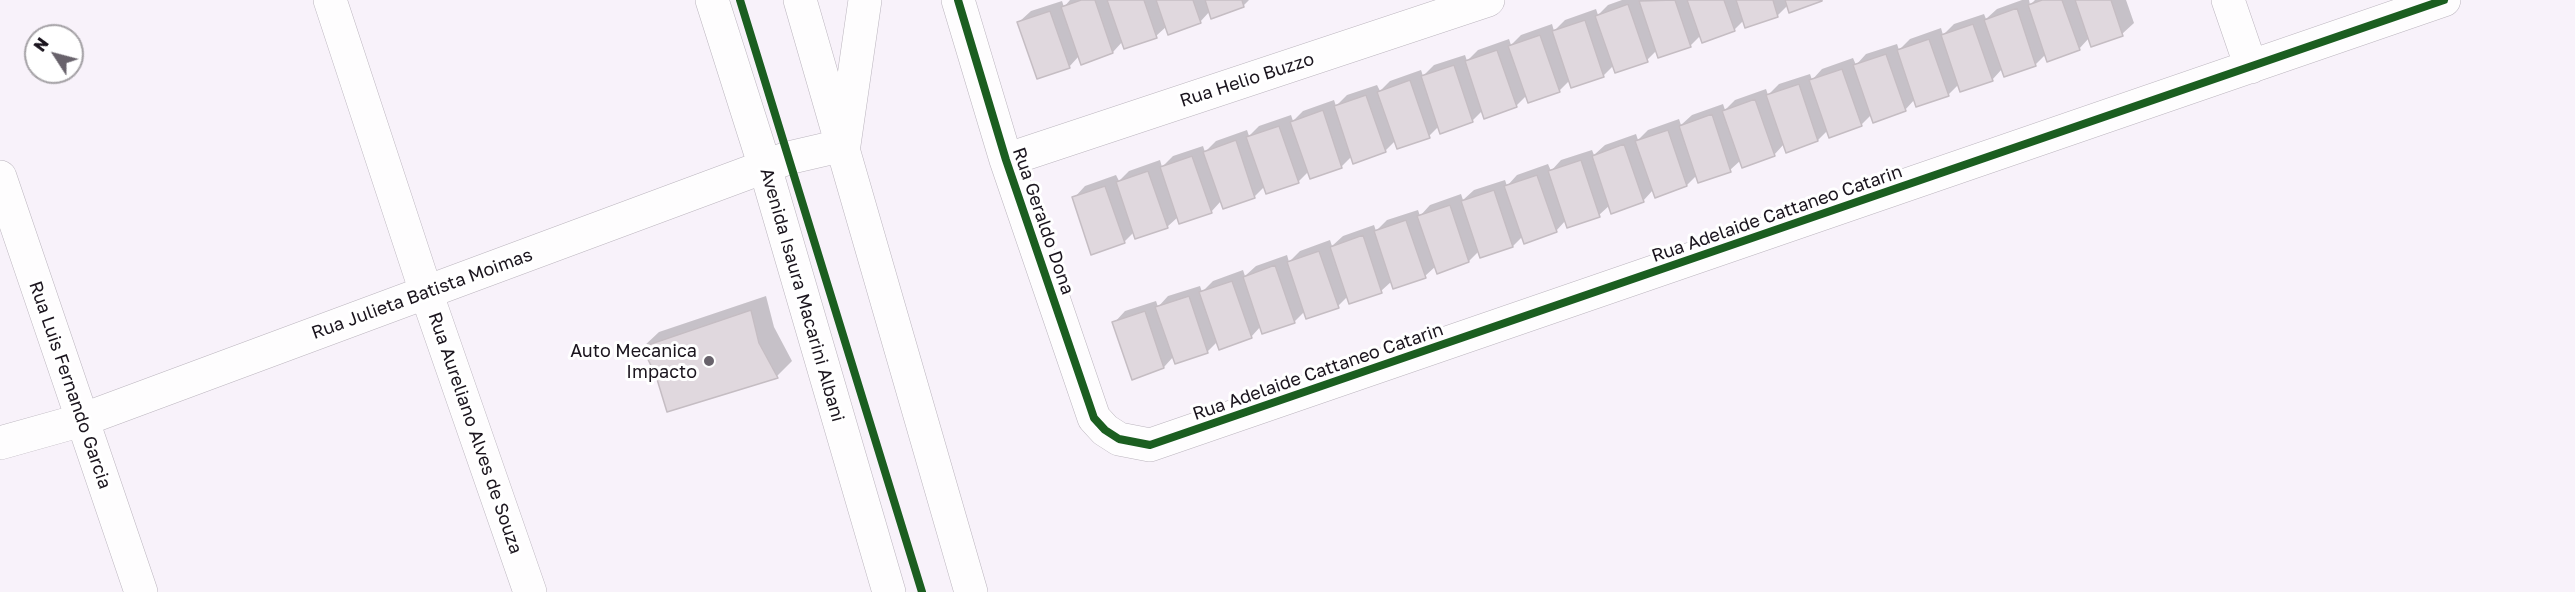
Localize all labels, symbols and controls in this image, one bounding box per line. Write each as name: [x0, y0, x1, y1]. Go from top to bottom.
north arrow: [24, 24, 84, 84]
text: N: [29, 34, 53, 55]
street label: Rua Helio Buzzo: [1177, 48, 1317, 112]
street label: Rua Geraldo Dona: [1008, 145, 1078, 297]
street label: Rua Adelaide Cattaneo Catarin: [1649, 161, 1905, 267]
street label: Avenida Isaura Macarini Albani: [755, 166, 849, 424]
street label: Rua Julieta Batista Moimas: [309, 244, 535, 344]
street label: Rua Luis Fernando Garcia: [24, 278, 116, 492]
street label: Rua Aureliano Alves de Souza: [423, 309, 527, 557]
street label: Rua Adelaide Cattaneo Catarin: [1190, 319, 1446, 425]
place label: Auto Mecanica Impacto: [570, 340, 697, 382]
marker: Auto Mecanica Impacto: [702, 354, 716, 368]

